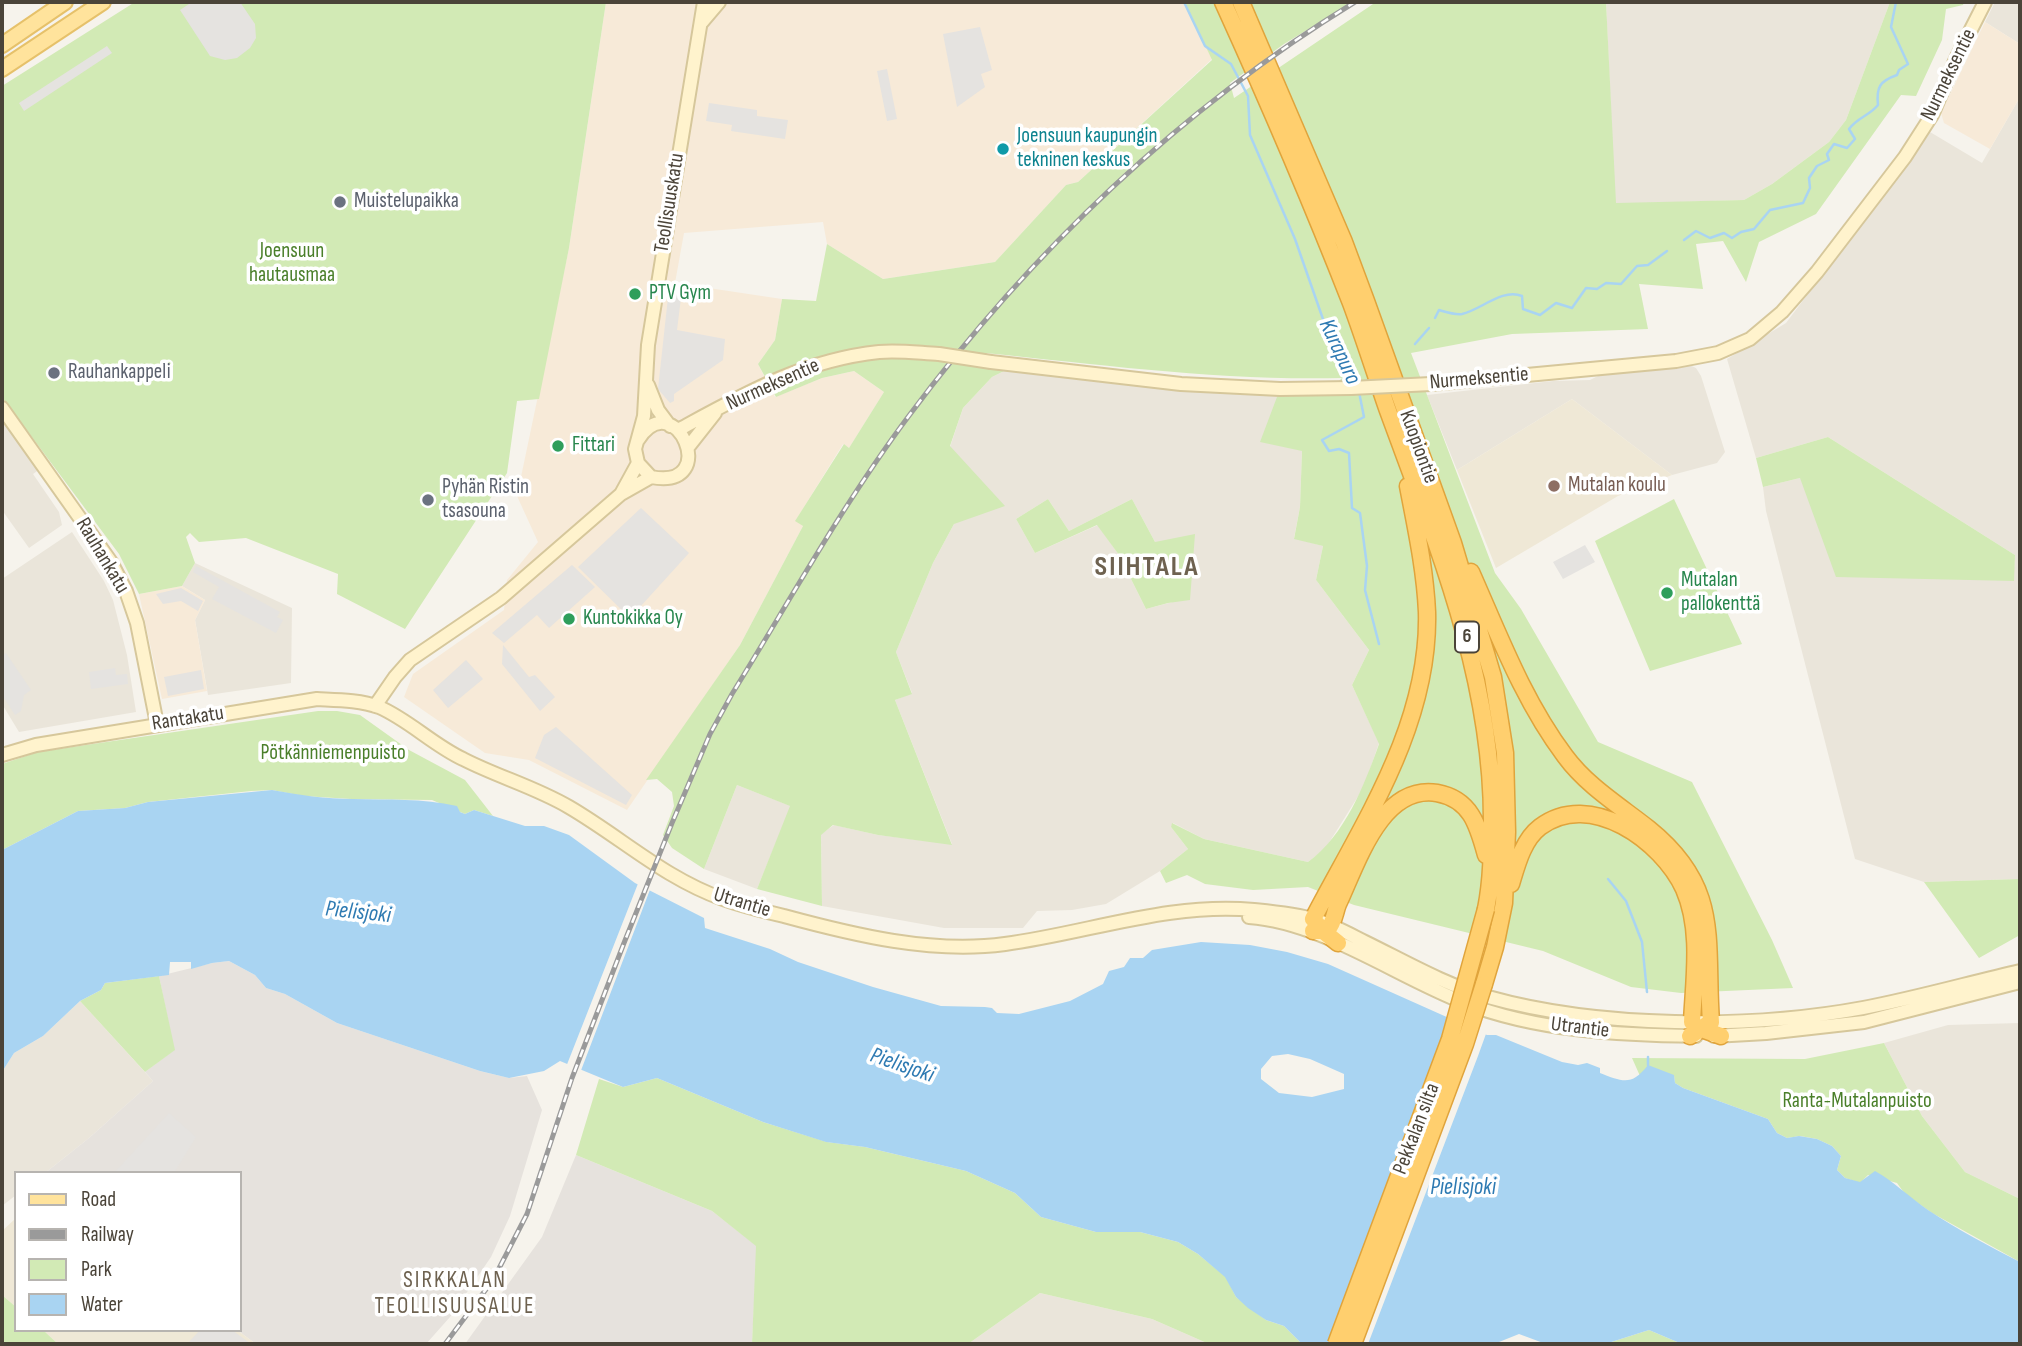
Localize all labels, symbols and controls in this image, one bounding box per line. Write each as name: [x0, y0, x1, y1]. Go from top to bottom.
street label: Nurmeksentie: [1916, 25, 1982, 125]
place label: Joensuun kaupungin tekninen keskus: [1017, 124, 1157, 174]
marker: Joensuun kaupungin tekninen keskus: [995, 141, 1011, 157]
street label: Teollisuuskatu: [650, 151, 690, 255]
place label: Muistelupaikka: [354, 189, 459, 215]
marker: Muistelupaikka: [332, 194, 348, 210]
park label: Joensuun hautausmaa: [249, 239, 335, 289]
place label: PTV Gym: [649, 281, 711, 307]
marker: PTV Gym: [627, 286, 643, 302]
water label: Kurapuro: [1312, 315, 1366, 389]
street label: Nurmeksentie: [723, 353, 823, 417]
place label: Rauhankappeli: [68, 360, 171, 386]
street label: Nurmeksentie: [1429, 362, 1529, 396]
marker: Rauhankappeli: [46, 365, 62, 381]
street label: Kuopiontie: [1393, 407, 1443, 487]
place label: Fittari: [572, 433, 615, 459]
marker: Fittari: [550, 438, 566, 454]
place label: Mutalan koulu: [1568, 473, 1666, 499]
place label: Pyhän Ristin tsasouna: [442, 475, 529, 525]
marker: Mutalan koulu: [1546, 478, 1562, 494]
marker: Pyhän Ristin tsasouna: [420, 492, 436, 508]
street label: Rauhankatu: [70, 514, 134, 598]
district label: SIIHTALA: [1096, 551, 1198, 585]
place label: Mutalan pallokenttä: [1681, 568, 1760, 618]
marker: Mutalan pallokenttä: [1659, 585, 1675, 601]
place label: Kuntokikka Oy: [583, 606, 683, 632]
marker: Kuntokikka Oy: [561, 611, 577, 627]
road number: 6: [1455, 622, 1479, 652]
street label: Rantakatu: [150, 701, 226, 737]
park label: Pötkänniemenpuisto: [260, 741, 406, 767]
street label: Utrantie: [710, 882, 774, 924]
water label: Pielisjoki: [324, 896, 392, 930]
street label: Utrantie: [1549, 1012, 1611, 1044]
water label: Pielisjoki: [866, 1042, 938, 1090]
street label: Pekkalan silta: [1388, 1080, 1446, 1178]
park label: Ranta-Mutalanpuisto: [1782, 1089, 1932, 1115]
legend: [14, 1171, 242, 1332]
water label: Pielisjoki: [1430, 1174, 1496, 1202]
text: Road: [81, 1187, 116, 1212]
text: Railway: [81, 1222, 134, 1247]
text: Park: [81, 1257, 112, 1282]
district label: SIRKKALAN TEOLLISUUSALUE: [376, 1267, 534, 1321]
text: Water: [81, 1292, 123, 1317]

